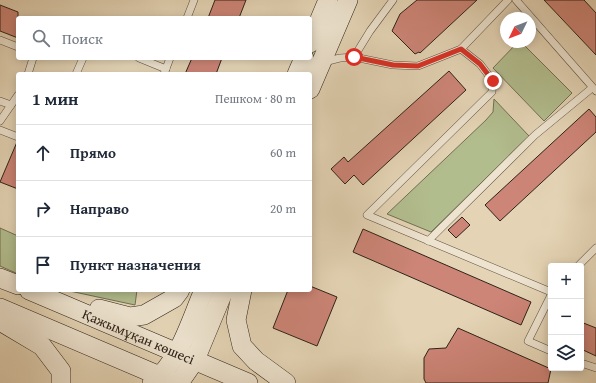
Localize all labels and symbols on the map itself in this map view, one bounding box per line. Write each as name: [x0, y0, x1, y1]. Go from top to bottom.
north arrow: [500, 12, 536, 48]
route start: [345, 48, 363, 66]
route end: [484, 72, 502, 90]
street label: Қажымұқан көшесі: [79, 304, 198, 369]

